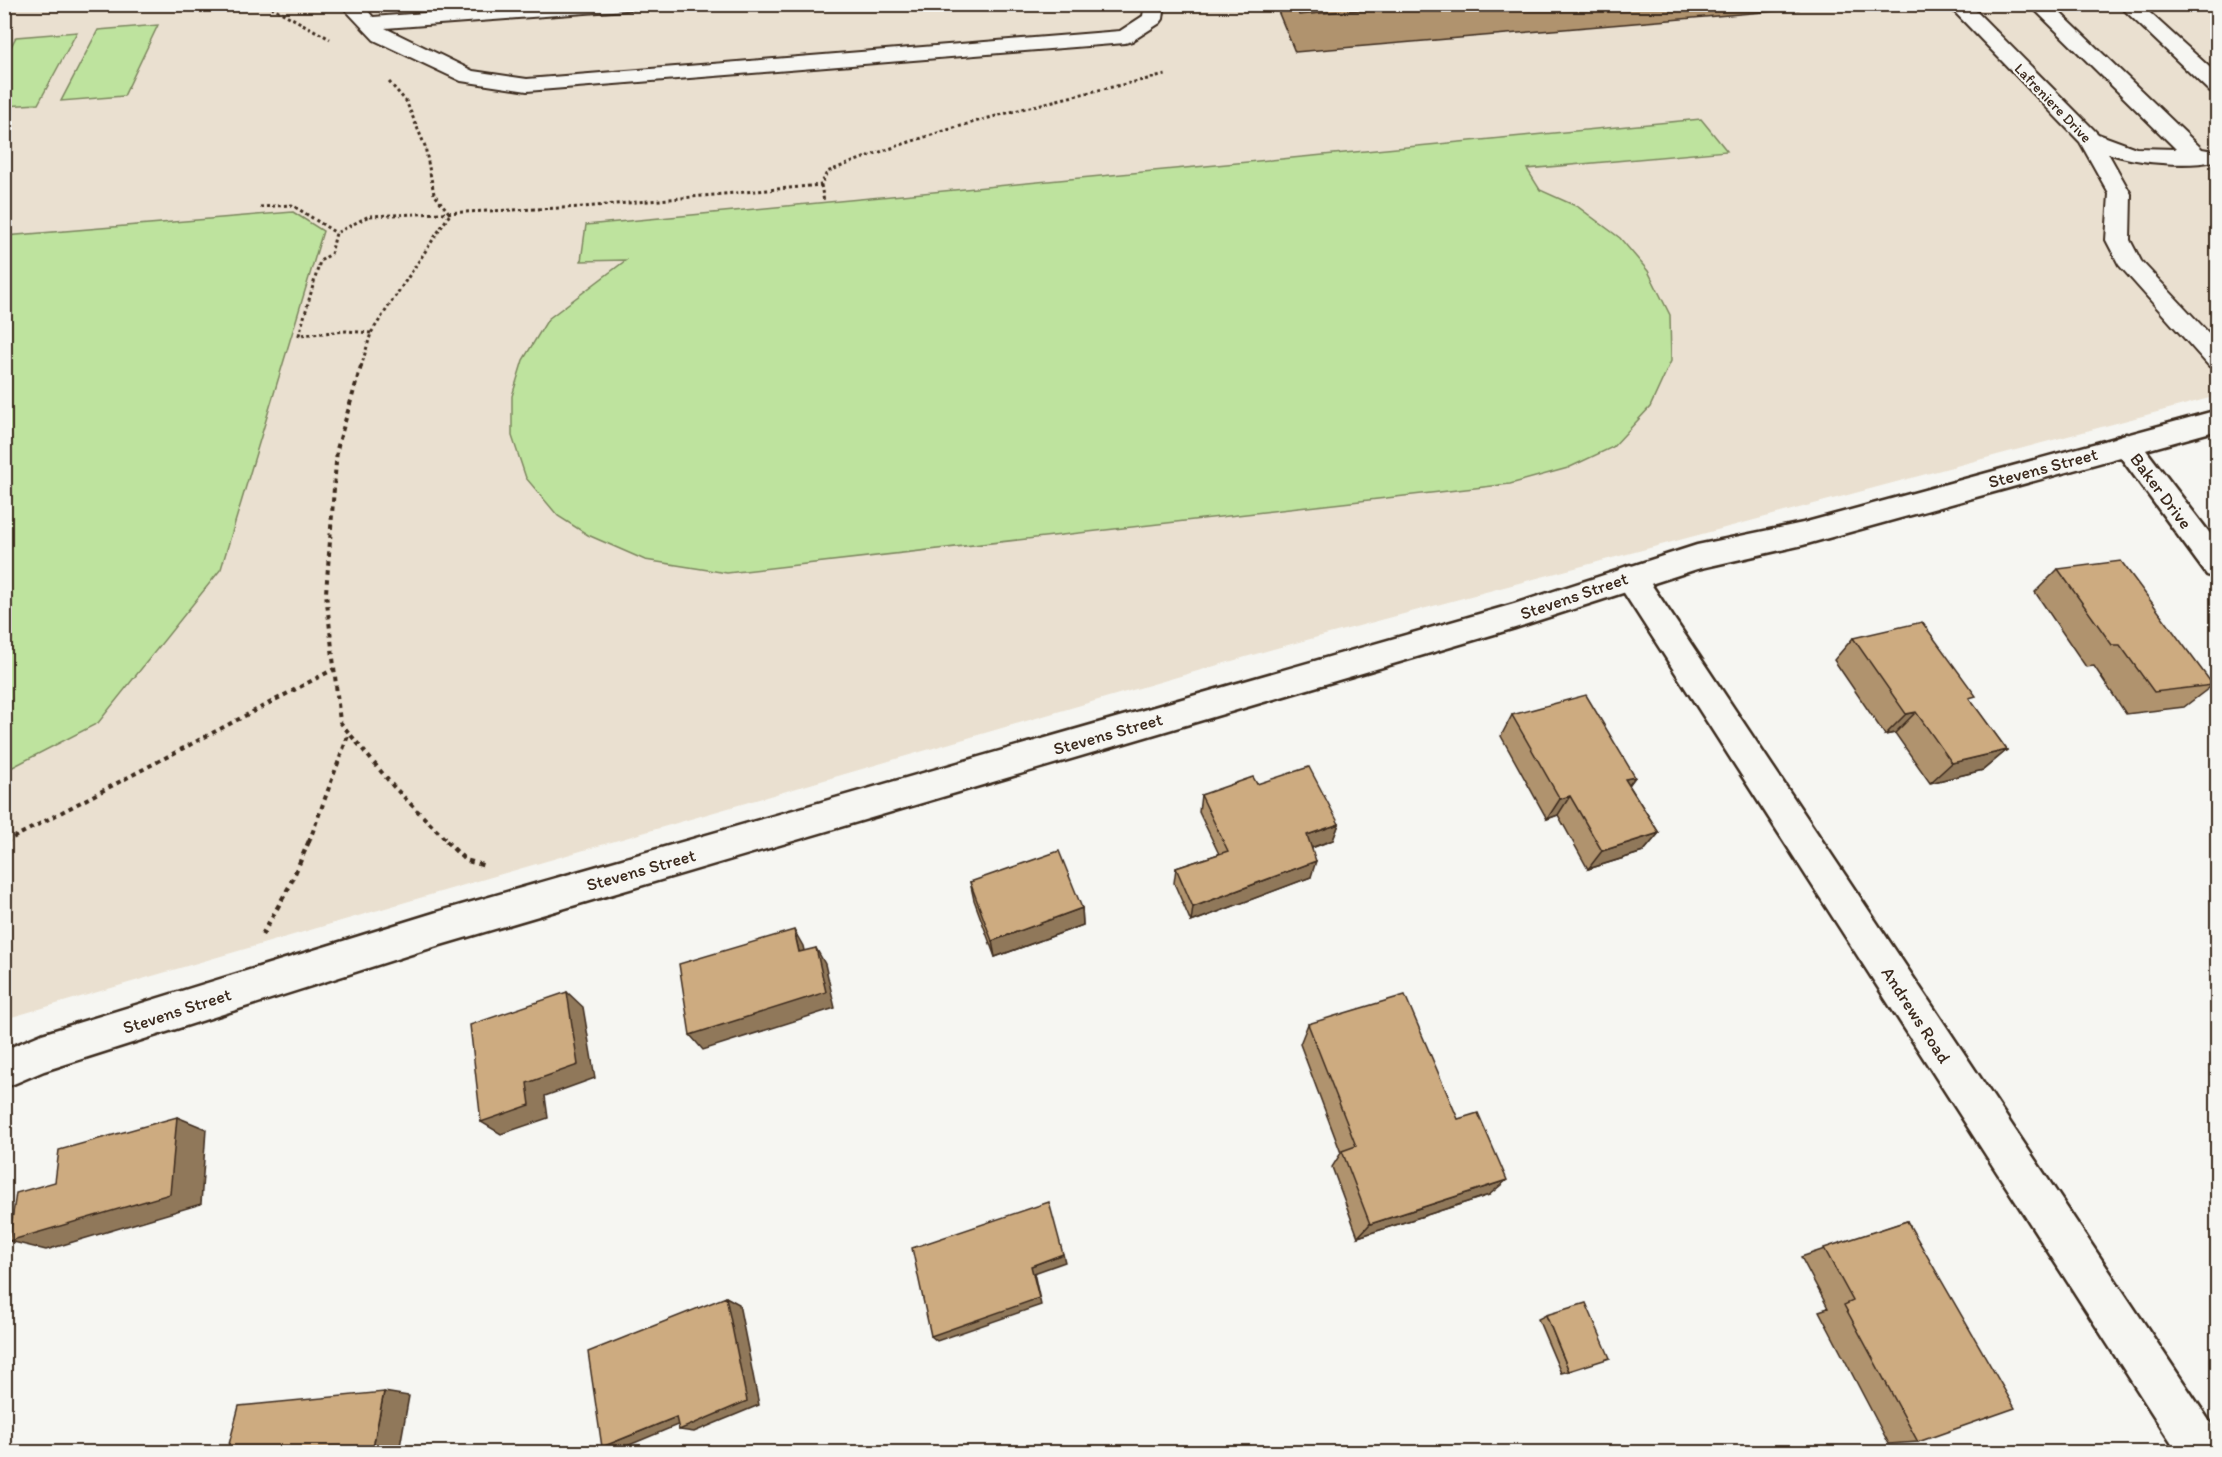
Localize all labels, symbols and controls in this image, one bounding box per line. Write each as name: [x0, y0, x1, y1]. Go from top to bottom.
street label: Lafreniere Drive: [2011, 60, 2095, 146]
street label: Stevens Street: [1986, 443, 2100, 493]
street label: Baker Drive: [2125, 449, 2197, 533]
street label: Stevens Street: [1517, 567, 1631, 625]
street label: Stevens Street: [1051, 708, 1165, 760]
street label: Stevens Street: [584, 844, 698, 896]
street label: Andrews Road: [1877, 963, 1955, 1068]
street label: Stevens Street: [120, 983, 234, 1039]

